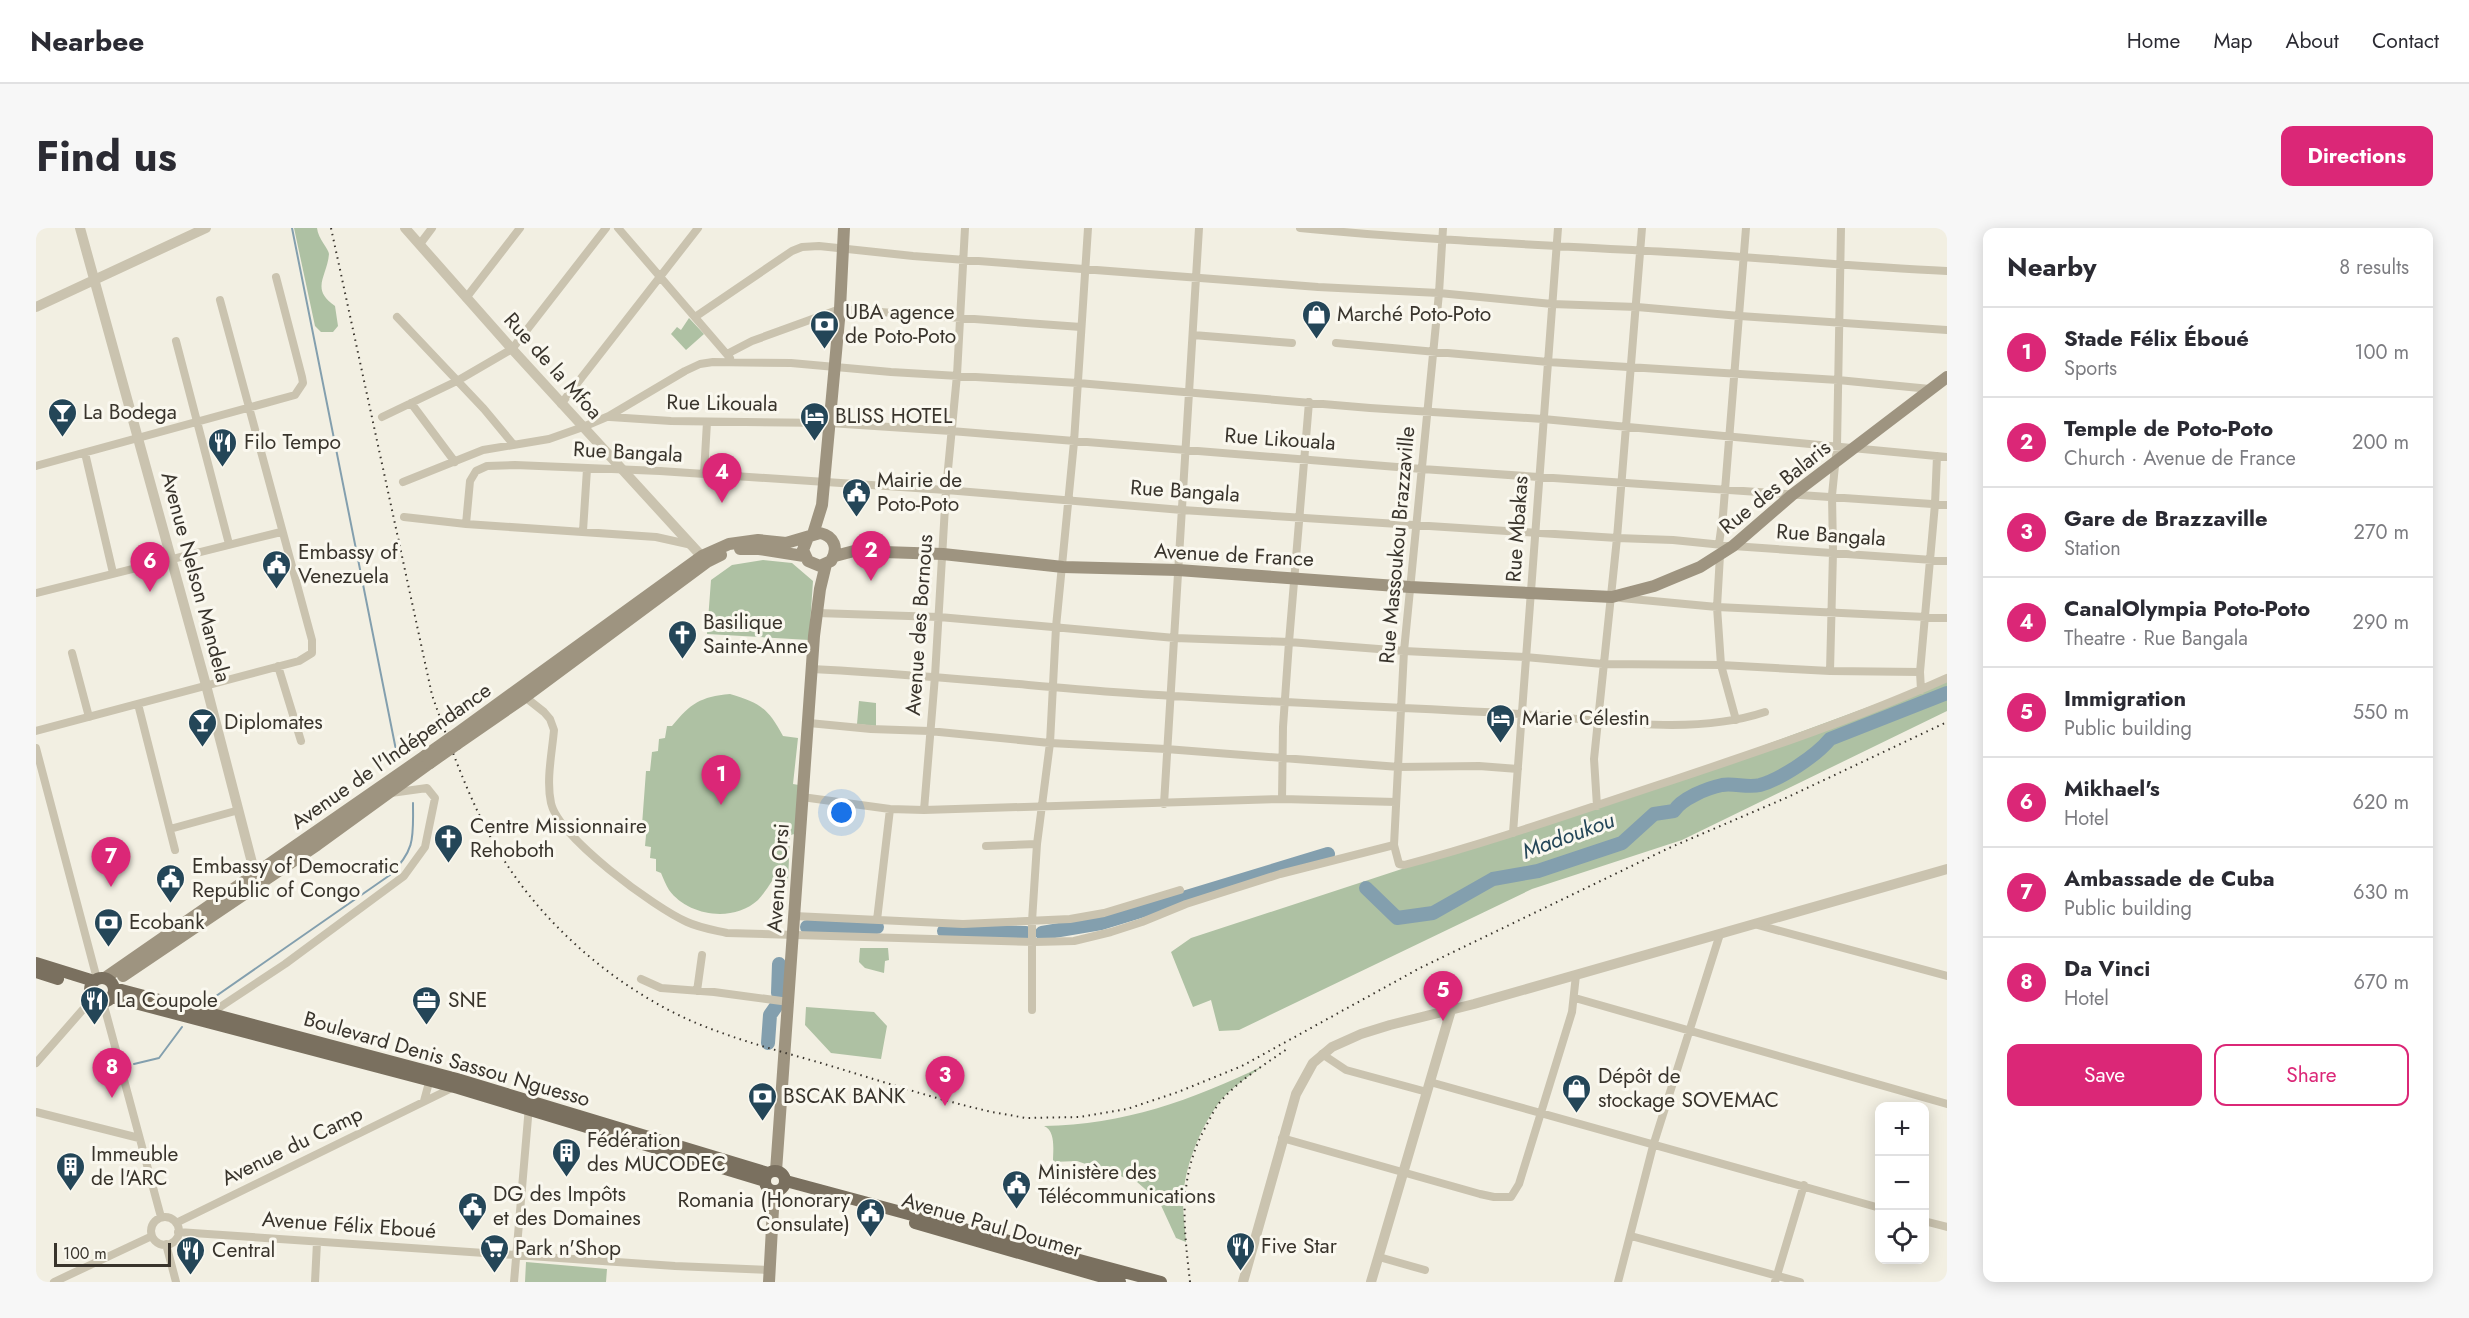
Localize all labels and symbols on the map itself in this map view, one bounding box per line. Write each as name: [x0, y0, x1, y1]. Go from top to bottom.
place label: UBA agence de Poto-Poto: [845, 297, 956, 351]
shop icon: Marché Poto-Poto: [1300, 298, 1332, 340]
place label: Marché Poto-Poto: [1337, 299, 1491, 329]
street label: Rue de la Mfoa: [497, 306, 609, 426]
bank icon: UBA agence de Poto-Poto: [808, 308, 840, 350]
street label: Rue Likouala: [666, 387, 778, 419]
bar icon: La Bodega: [46, 396, 78, 438]
place label: La Bodega: [83, 397, 177, 427]
hotel icon: BLISS HOTEL: [798, 400, 830, 442]
place label: BLISS HOTEL: [835, 401, 953, 431]
street label: Rue Likouala: [1223, 420, 1337, 458]
street label: Rue Massoukou Brazzaville: [1372, 425, 1422, 665]
restaurant icon: Filo Tempo: [207, 426, 239, 468]
place label: Filo Tempo: [244, 427, 341, 457]
street label: Rue des Balaris: [1713, 433, 1837, 541]
street label: Rue Bangala: [572, 434, 684, 470]
pin: 4: [702, 454, 742, 503]
place label: Mairie de Poto-Poto: [877, 465, 962, 519]
street label: Avenue Nelson Mandela: [153, 468, 239, 686]
street label: Rue Bangala: [1129, 472, 1241, 510]
street label: Rue Mbakas: [1498, 475, 1536, 583]
public building icon: Mairie de Poto-Poto: [840, 476, 872, 518]
street label: Rue Bangala: [1775, 516, 1887, 554]
pin: 2: [852, 532, 890, 581]
street label: Avenue des Bornous: [898, 533, 940, 717]
street label: Avenue de France: [1153, 536, 1315, 574]
place label: Embassy of Venezuela: [298, 537, 399, 591]
pin: 6: [130, 542, 170, 592]
public building icon: Embassy of Venezuela: [261, 548, 293, 590]
place label: Basilique Sainte-Anne: [703, 607, 808, 661]
church icon: Basilique Sainte-Anne: [666, 618, 698, 660]
street label: Avenue de l'Indépendance: [285, 675, 497, 837]
hotel icon: Marie Célestin: [1485, 702, 1517, 744]
place label: Marie Célestin: [1522, 703, 1650, 733]
bar icon: Diplomates: [187, 706, 219, 748]
place label: Diplomates: [224, 707, 323, 737]
pin: 1: [702, 756, 740, 805]
your location: [827, 798, 856, 827]
water label: Madoukou: [1517, 803, 1619, 867]
place label: Centre Missionnaire Rehoboth: [470, 811, 647, 865]
church icon: Centre Missionnaire Rehoboth: [433, 822, 465, 864]
street label: Avenue Orsi: [759, 822, 797, 934]
pin: 7: [92, 838, 130, 887]
place label: Embassy of Democratic Republic of Congo: [192, 851, 399, 905]
public building icon: Embassy of Democratic Republic of Congo: [155, 862, 187, 904]
bank icon: Ecobank: [92, 906, 124, 948]
place label: Ecobank: [129, 907, 205, 937]
pin: 5: [1424, 972, 1462, 1021]
restaurant icon: La Coupole: [79, 984, 111, 1026]
office icon: SNE: [411, 984, 443, 1026]
place label: La Coupole: [116, 985, 218, 1015]
place label: SNE: [448, 985, 487, 1015]
street label: Boulevard Denis Sassou Nguesso: [300, 1004, 594, 1114]
pin: 8: [92, 1048, 132, 1098]
pin: 3: [926, 1056, 964, 1106]
place label: Dépôt de stockage SOVEMAC: [1598, 1061, 1779, 1115]
shop icon: Dépôt de stockage SOVEMAC: [1561, 1072, 1593, 1114]
bank icon: BSCAK BANK: [746, 1080, 778, 1122]
place label: BSCAK BANK: [783, 1081, 906, 1111]
street label: Avenue du Camp: [216, 1099, 368, 1193]
place label: Fédération des MUCODEC: [587, 1125, 726, 1179]
building icon: Fédération des MUCODEC: [550, 1136, 582, 1178]
place label: Immeuble de l'ARC: [91, 1139, 179, 1193]
building icon: Immeuble de l'ARC: [54, 1150, 86, 1192]
place label: Ministère des Télécommunications: [1038, 1157, 1216, 1211]
public building icon: Ministère des Télécommunications: [1001, 1168, 1033, 1210]
place label: DG des Impôts et des Domaines: [493, 1179, 641, 1233]
place label: Romania (Honorary Consulate): [678, 1185, 851, 1239]
street label: Avenue Paul Doumer: [898, 1185, 1086, 1265]
public building icon: DG des Impôts et des Domaines: [456, 1190, 488, 1232]
public building icon: Romania (Honorary Consulate): [855, 1196, 887, 1238]
street label: Avenue Félix Eboué: [261, 1204, 437, 1246]
restaurant icon: Five Star: [1224, 1230, 1256, 1272]
place label: Five Star: [1261, 1231, 1338, 1261]
supermarket icon: Park n'Shop: [478, 1232, 510, 1274]
place label: Park n'Shop: [515, 1233, 621, 1263]
restaurant icon: Central: [175, 1234, 207, 1276]
place label: Central: [212, 1235, 275, 1265]
scale bar: [54, 1240, 171, 1268]

